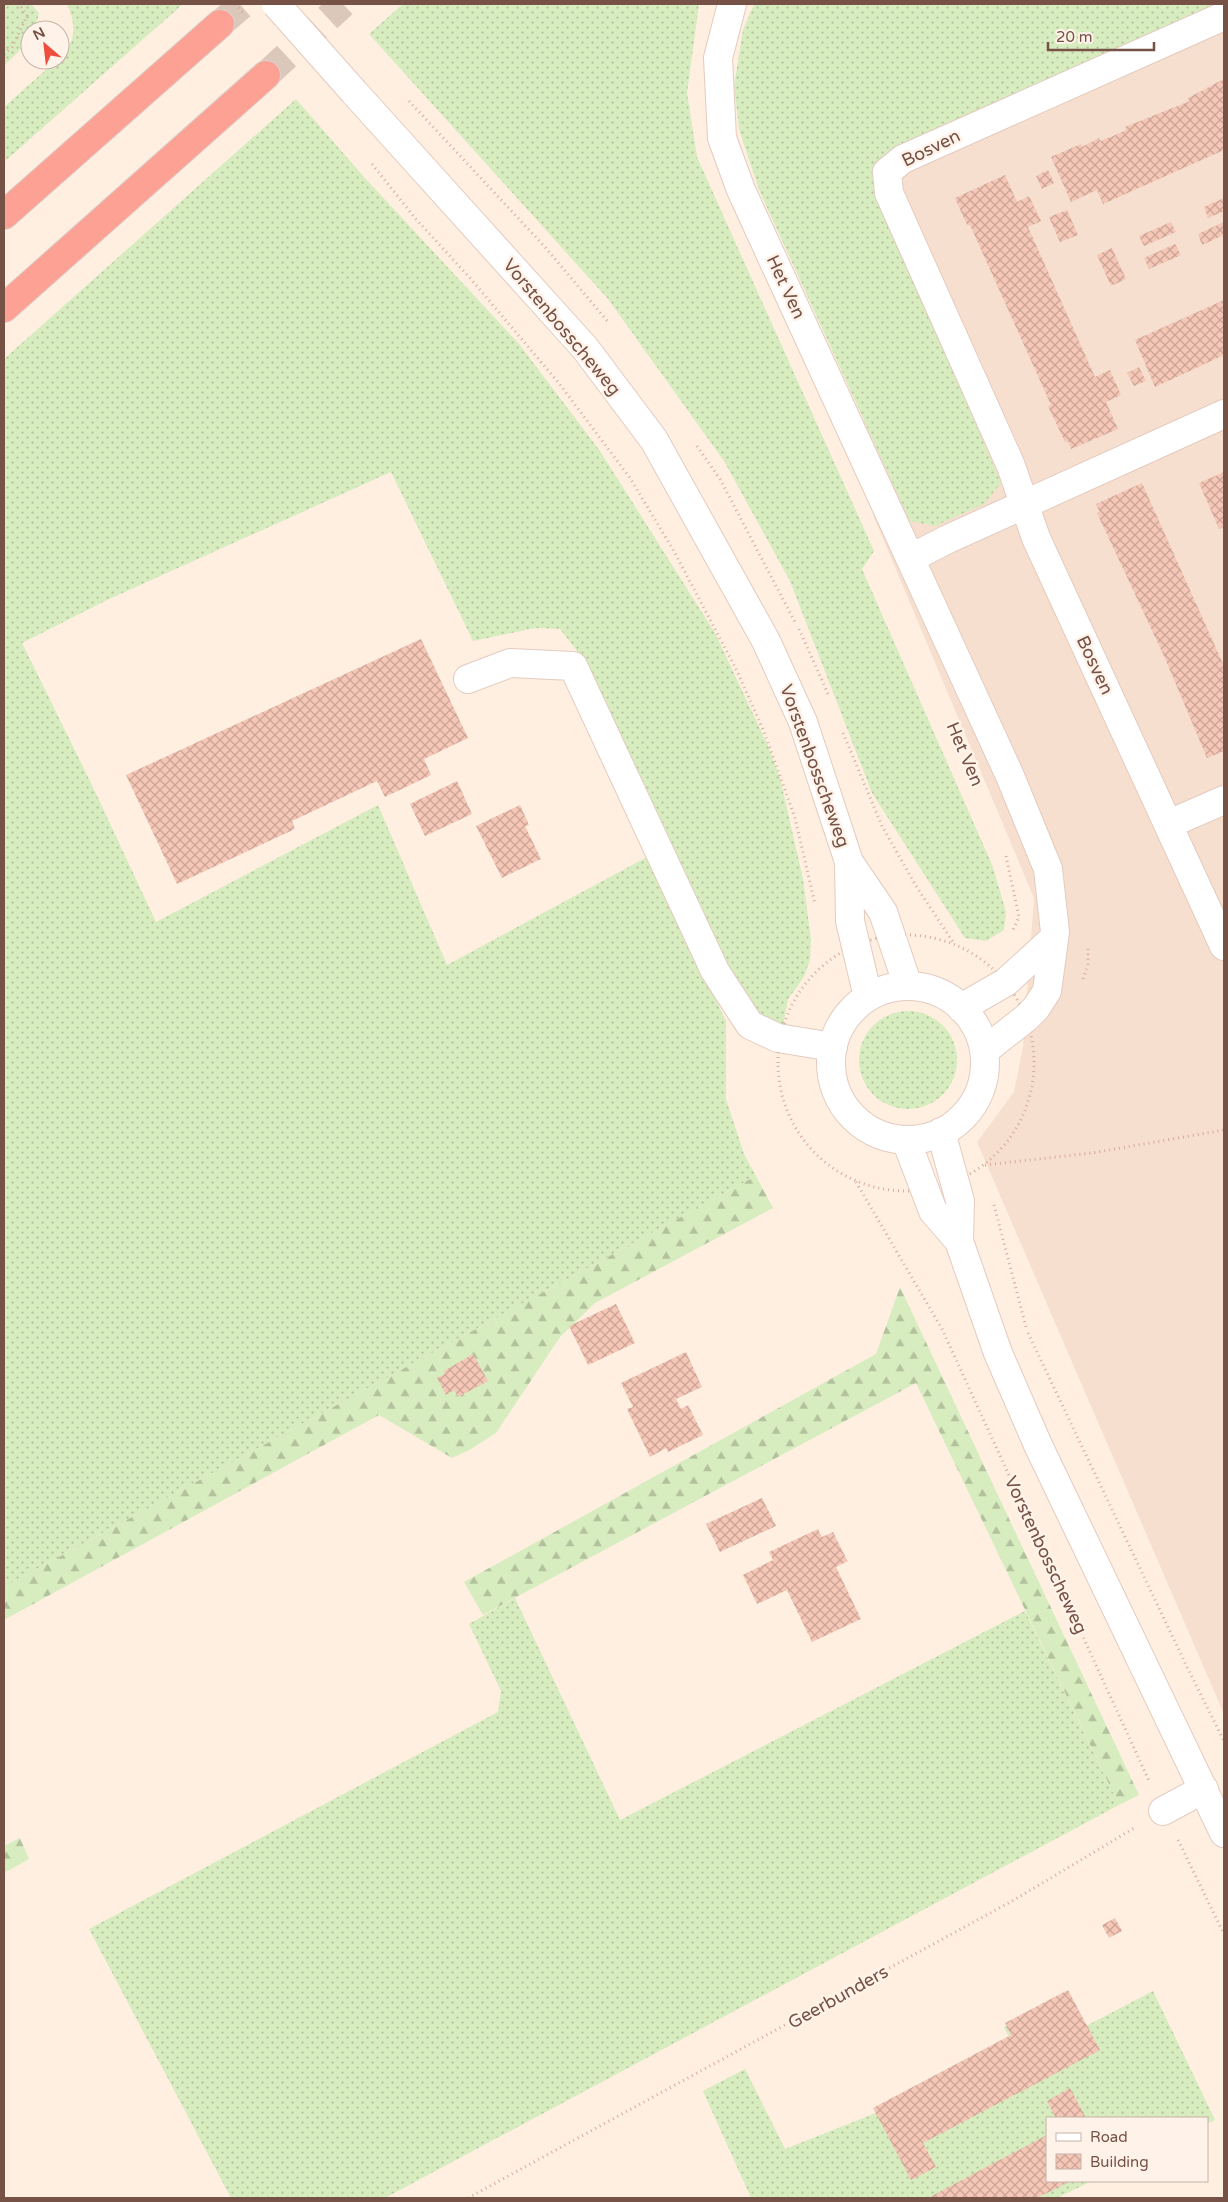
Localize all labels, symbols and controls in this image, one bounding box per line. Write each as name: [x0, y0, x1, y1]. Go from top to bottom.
north arrow: [20, 20, 70, 70]
scale bar: [1048, 20, 1154, 52]
text: N: [30, 24, 48, 44]
text: 20 m: [1056, 28, 1093, 46]
street label: Bosven: [898, 124, 964, 172]
street label: Het Ven: [762, 252, 810, 322]
street label: Vorstenbosscheweg: [498, 254, 626, 400]
street label: Bosven: [1072, 632, 1118, 698]
street label: Vorstenbosscheweg: [775, 682, 855, 850]
street label: Het Ven: [942, 719, 988, 789]
street label: Vorstenbosscheweg: [1000, 1473, 1092, 1637]
street label: Geerbunders: [784, 1960, 892, 2034]
legend: [1046, 2117, 1208, 2182]
text: Road: [1090, 2128, 1128, 2146]
text: Building: [1090, 2153, 1149, 2171]

